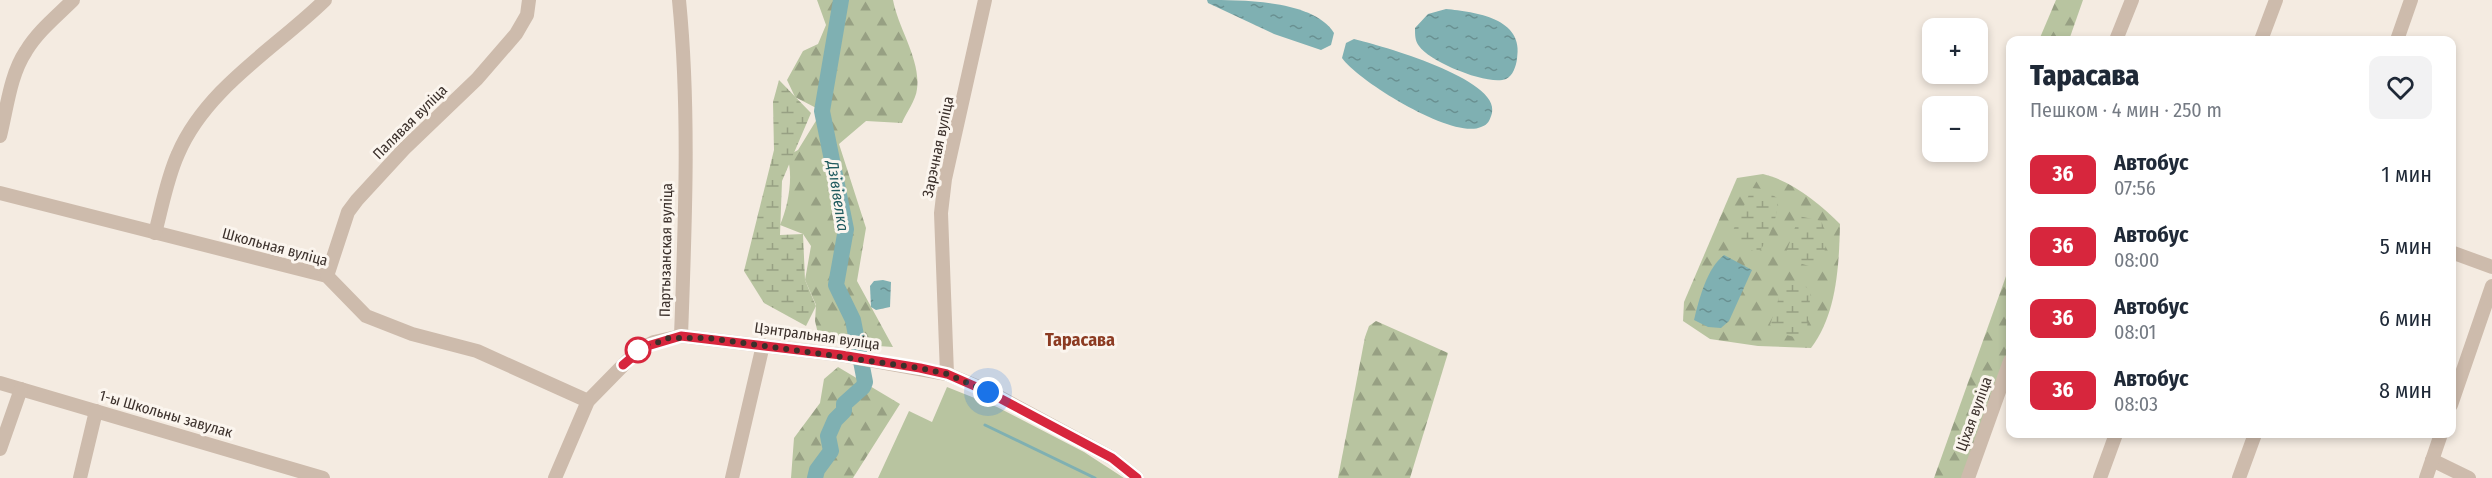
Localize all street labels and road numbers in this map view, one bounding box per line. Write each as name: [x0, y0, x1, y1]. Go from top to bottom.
street label: Палявая вуліца: [369, 81, 451, 163]
street label: Зарэчная вуліца: [918, 95, 958, 199]
street label: Партызанская вуліца: [656, 183, 676, 317]
street label: Школьная вуліца: [220, 224, 330, 270]
street label: Цэнтральная вуліца: [753, 318, 881, 354]
street label: Ціхая вуліца: [1952, 374, 1996, 454]
street label: 1-ы Школьны завулак: [97, 386, 235, 442]

